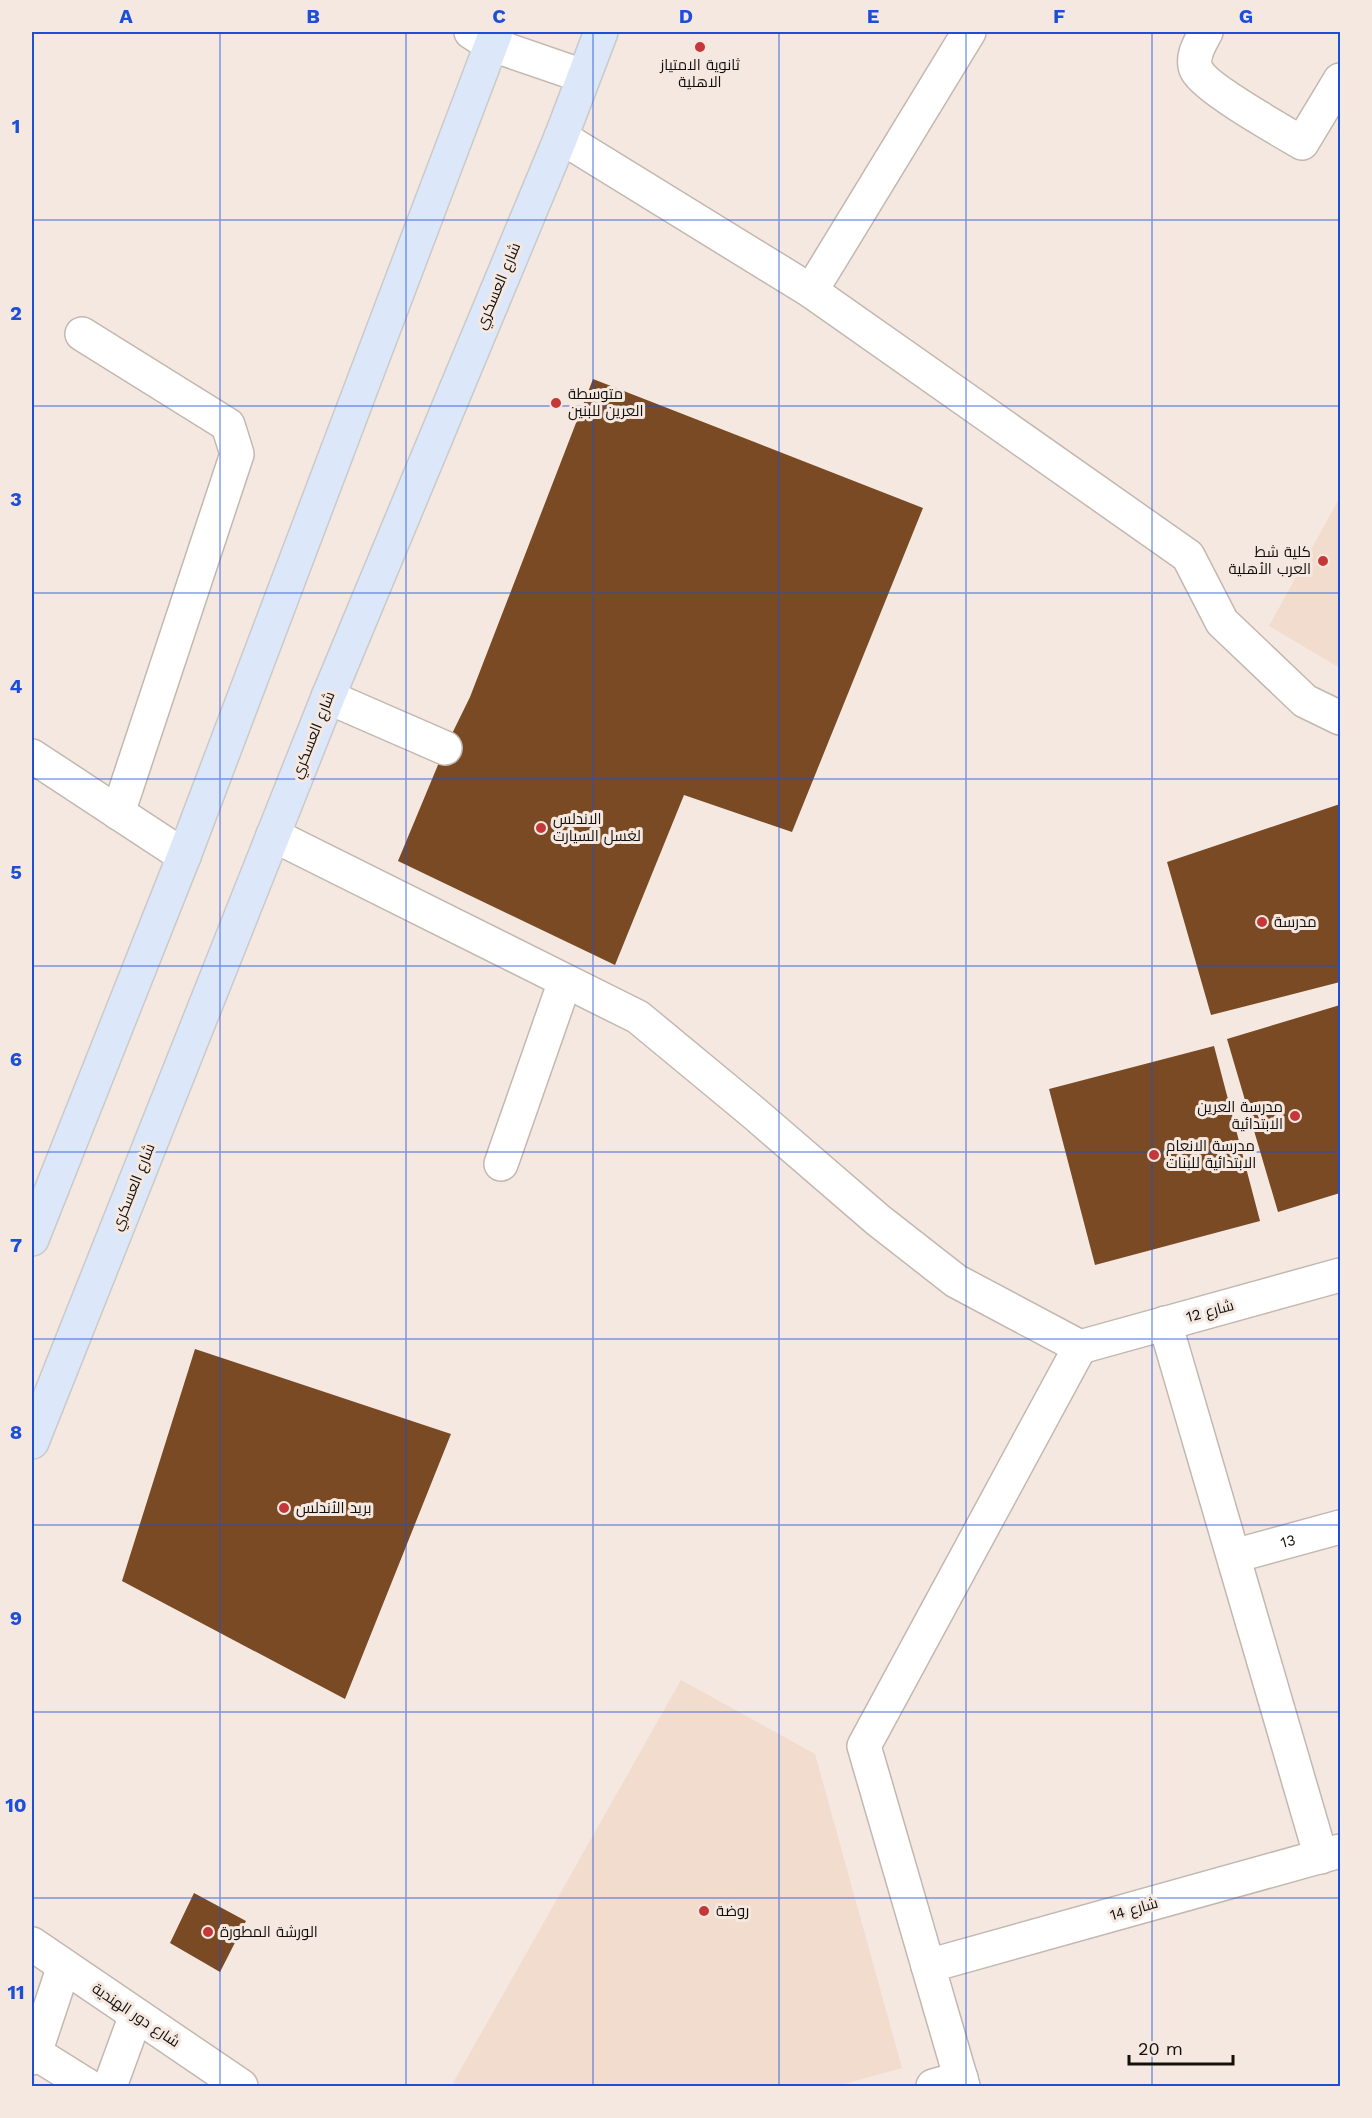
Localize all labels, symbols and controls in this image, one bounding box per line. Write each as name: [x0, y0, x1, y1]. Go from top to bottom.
text: A: [119, 4, 133, 28]
text: B: [306, 4, 320, 28]
text: C: [492, 4, 506, 28]
text: D: [679, 4, 693, 28]
text: E: [867, 4, 879, 28]
text: F: [1053, 4, 1065, 28]
text: G: [1239, 4, 1253, 28]
marker: ثانوية الامتياز الاهلية: [693, 40, 707, 54]
place label: ثانوية الامتياز الاهلية: [659, 56, 740, 91]
text: 1: [12, 114, 20, 138]
street label: شارع العسكري: [472, 240, 527, 333]
text: 2: [10, 301, 22, 325]
place label: متوسطة العرين للبنين: [568, 385, 643, 421]
marker: متوسطة العرين للبنين: [549, 396, 563, 410]
text: 3: [10, 487, 22, 511]
place label: كلية شط العرب الأهلية: [1229, 543, 1311, 578]
marker: كلية شط العرب الأهلية: [1316, 554, 1330, 568]
text: 4: [10, 674, 23, 698]
street label: شارع العسكري: [287, 689, 341, 782]
place label: الاندلس لغسل السيارت: [553, 810, 641, 846]
marker: الاندلس لغسل السيارت: [534, 821, 548, 835]
text: 5: [10, 860, 22, 884]
place label: مدرسة: [1274, 913, 1317, 931]
marker: مدرسة: [1255, 915, 1269, 929]
text: 6: [10, 1047, 22, 1071]
place label: مدرسة العرين الابتدائية: [1197, 1098, 1283, 1133]
marker: مدرسة العرين الابتدائية: [1288, 1109, 1302, 1123]
place label: مدرسة الانعام الابتدائية للبنات: [1166, 1137, 1256, 1172]
street label: شارع العسكري: [107, 1141, 161, 1234]
marker: مدرسة الانعام الابتدائية للبنات: [1147, 1148, 1161, 1162]
text: 7: [10, 1233, 22, 1257]
street label: شارع 12: [1184, 1296, 1236, 1328]
text: 8: [10, 1420, 22, 1444]
place label: بريد الأندلس: [296, 1499, 371, 1518]
marker: بريد الأندلس: [277, 1501, 291, 1515]
street label: 13: [1279, 1531, 1297, 1552]
text: 9: [10, 1606, 22, 1630]
text: 10: [5, 1793, 27, 1817]
street label: شارع 14: [1108, 1894, 1161, 1926]
place label: روضة: [716, 1902, 749, 1920]
marker: روضة: [697, 1904, 711, 1918]
place label: الورشة المطورة: [220, 1923, 318, 1941]
marker: الورشة المطورة: [201, 1925, 215, 1939]
street label: شارع دور الهندية: [88, 1979, 183, 2053]
text: 11: [7, 1980, 25, 2004]
scale bar: [1129, 2028, 1232, 2066]
text: 20 m: [1138, 2038, 1183, 2059]

